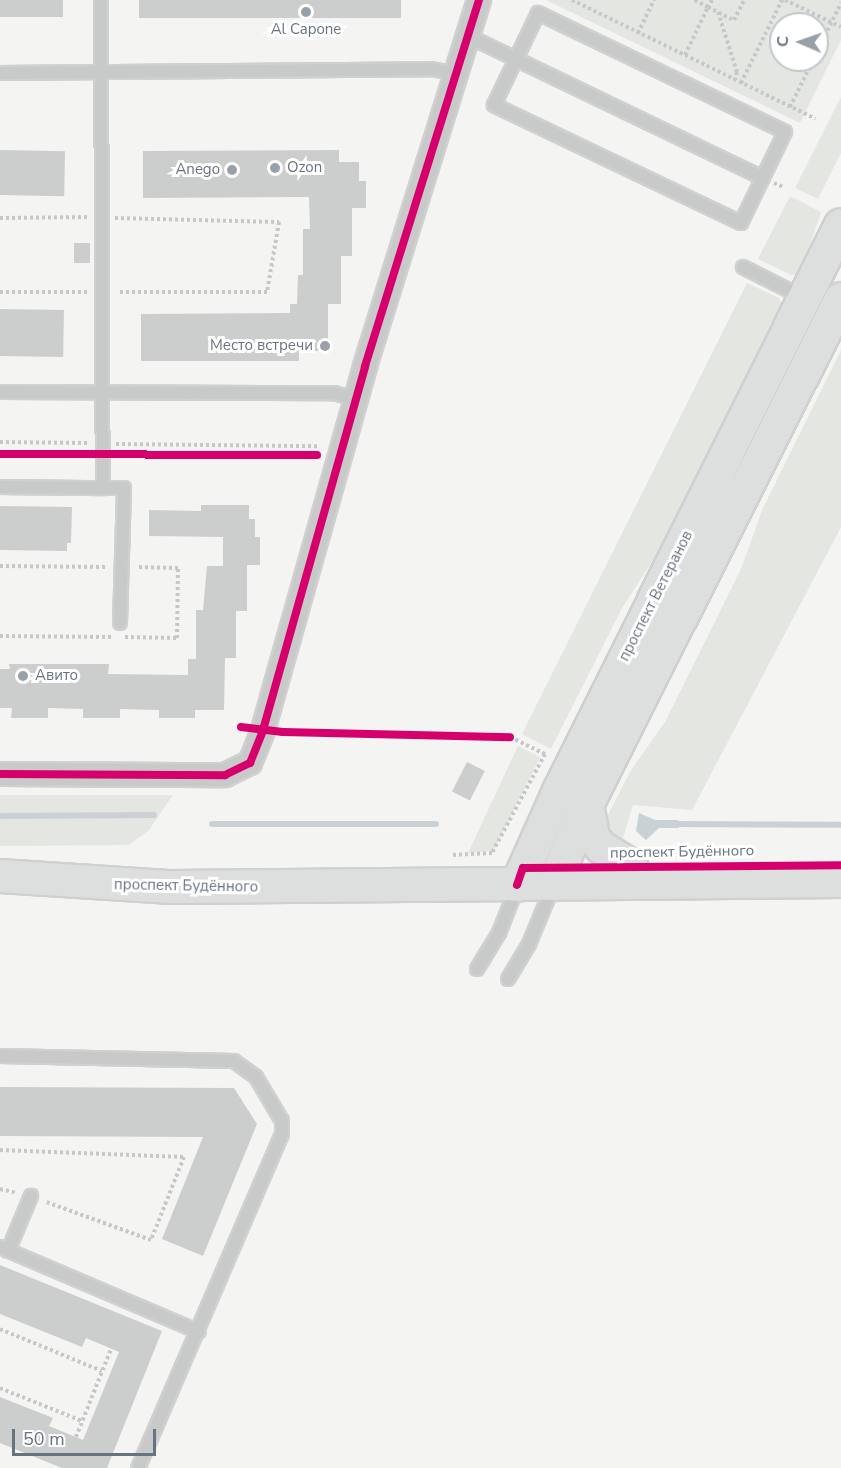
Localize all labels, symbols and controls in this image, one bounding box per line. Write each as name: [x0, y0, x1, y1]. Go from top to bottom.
marker: Al Capone: [299, 5, 313, 19]
north arrow: [769, 12, 829, 72]
place label: Al Capone: [271, 21, 341, 39]
text: С: [772, 36, 794, 47]
place label: Ozon: [287, 159, 322, 177]
place label: Anego: [175, 161, 220, 179]
marker: Ozon: [268, 161, 282, 175]
marker: Anego: [225, 163, 239, 177]
place label: Место встречи: [210, 337, 313, 355]
marker: Место встречи: [318, 339, 332, 353]
street label: проспект Ветеранов: [615, 528, 697, 664]
place label: Авито: [35, 667, 78, 685]
marker: Авито: [16, 669, 30, 683]
street label: проспект Будённого: [610, 842, 754, 862]
street label: проспект Будённого: [114, 876, 258, 896]
scale bar: [15, 1417, 159, 1455]
text: 50 m: [23, 1427, 65, 1451]

